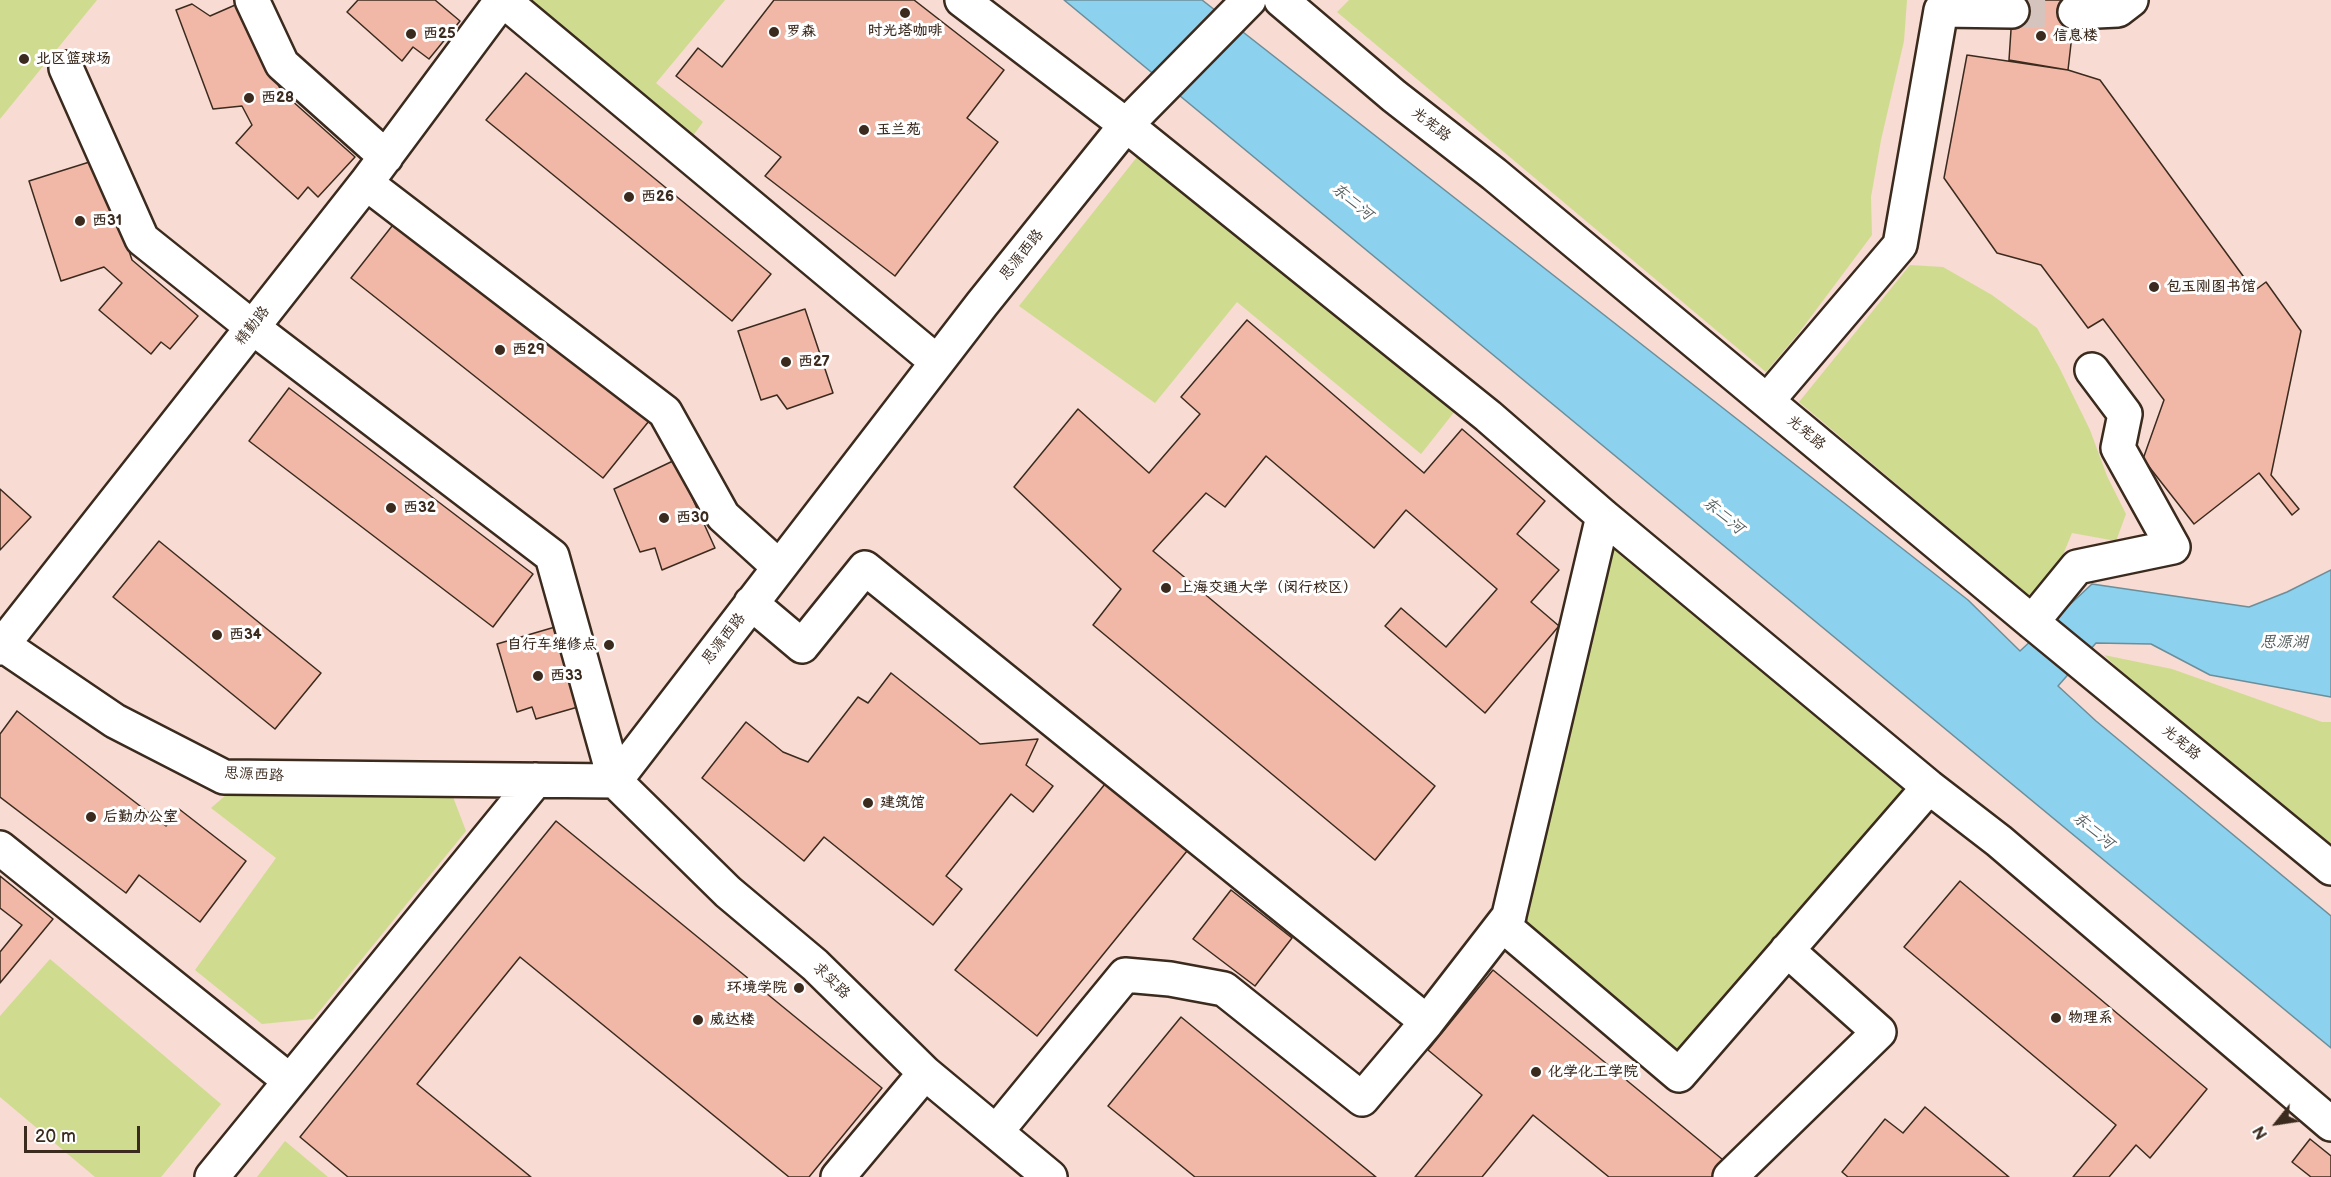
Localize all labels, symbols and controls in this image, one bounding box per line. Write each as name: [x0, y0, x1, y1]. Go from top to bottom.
marker: 时光塔咖啡: [898, 6, 912, 20]
place label: 时光塔咖啡: [868, 22, 942, 40]
place label: 罗森: [786, 23, 816, 41]
place label: 西25: [423, 25, 456, 43]
marker: 罗森: [767, 25, 781, 39]
marker: 西25: [404, 27, 418, 41]
place label: 信息楼: [2053, 27, 2098, 45]
marker: 信息楼: [2034, 29, 2048, 43]
place label: 北区篮球场: [36, 50, 111, 68]
marker: 北区篮球场: [17, 52, 31, 66]
place label: 西28: [261, 89, 294, 107]
marker: 西28: [242, 91, 256, 105]
street label: 光宪路: [1408, 104, 1454, 146]
place label: 玉兰苑: [876, 121, 921, 139]
marker: 玉兰苑: [857, 123, 871, 137]
water label: 东二河: [1327, 179, 1377, 225]
place label: 西26: [641, 188, 674, 206]
marker: 西26: [622, 190, 636, 204]
place label: 西31: [92, 212, 122, 230]
marker: 西31: [73, 214, 87, 228]
street label: 思源西路: [996, 226, 1048, 284]
place label: 包玉刚图书馆: [2166, 278, 2256, 296]
marker: 包玉刚图书馆: [2147, 280, 2161, 294]
street label: 精勤路: [232, 303, 274, 349]
place label: 西29: [512, 341, 545, 359]
marker: 西29: [493, 343, 507, 357]
place label: 西27: [798, 353, 830, 371]
marker: 西27: [779, 355, 793, 369]
street label: 光宪路: [1783, 412, 1829, 454]
water label: 东二河: [1698, 493, 1748, 539]
place label: 西32: [403, 499, 436, 517]
marker: 西32: [384, 501, 398, 515]
place label: 西30: [676, 509, 709, 527]
marker: 西30: [657, 511, 671, 525]
place label: 上海交通大学（闵行校区）: [1178, 579, 1358, 597]
marker: 上海交通大学（闵行校区）: [1159, 581, 1173, 595]
street label: 思源西路: [698, 610, 750, 668]
place label: 西34: [229, 626, 262, 644]
marker: 西34: [210, 628, 224, 642]
water label: 思源湖: [2260, 633, 2308, 653]
place label: 自行车维修点: [507, 636, 597, 654]
marker: 自行车维修点: [602, 638, 616, 652]
place label: 西33: [550, 667, 583, 685]
marker: 西33: [531, 669, 545, 683]
street label: 光宪路: [2158, 722, 2204, 764]
street label: 思源西路: [224, 764, 284, 786]
place label: 建筑馆: [880, 794, 925, 812]
marker: 建筑馆: [861, 796, 875, 810]
place label: 后勤办公室: [103, 808, 178, 826]
water label: 东二河: [2068, 808, 2118, 854]
marker: 后勤办公室: [84, 810, 98, 824]
street label: 求实路: [809, 959, 853, 1003]
place label: 环境学院: [727, 979, 787, 997]
marker: 环境学院: [792, 981, 806, 995]
place label: 物理系: [2068, 1009, 2113, 1027]
place label: 威达楼: [710, 1011, 755, 1029]
marker: 物理系: [2049, 1011, 2063, 1025]
marker: 威达楼: [691, 1013, 705, 1027]
place label: 化学化工学院: [1548, 1063, 1638, 1081]
marker: 化学化工学院: [1529, 1065, 1543, 1079]
north arrow: [2247, 1093, 2307, 1153]
scale bar: [27, 1114, 142, 1152]
text: N: [2250, 1122, 2272, 1142]
text: 20 m: [35, 1126, 76, 1147]

